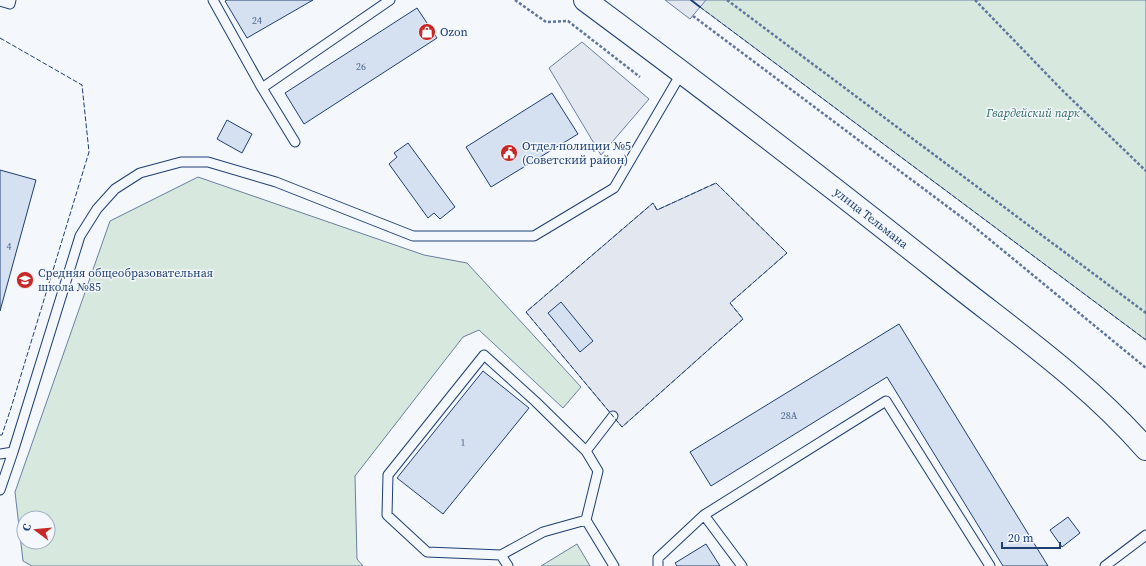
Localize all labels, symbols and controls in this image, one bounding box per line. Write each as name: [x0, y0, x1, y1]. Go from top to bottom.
house number: 24: [252, 14, 262, 27]
shop icon: Ozon: [417, 22, 437, 42]
place label: Ozon: [440, 24, 468, 40]
house number: 26: [356, 60, 366, 73]
park label: Гвардейский парк: [985, 105, 1080, 121]
place label: Отдел полиции №5 (Советский район): [522, 138, 631, 168]
public building icon: Отдел полиции №5 (Советский район): [499, 143, 519, 163]
street label: улица Тельмана: [831, 184, 912, 253]
house number: 4: [7, 240, 12, 253]
place label: Средняя общеобразовательная школа №85: [38, 265, 213, 295]
school or university icon: Средняя общеобразовательная школа №85: [15, 270, 35, 290]
house number: 28А: [781, 409, 798, 422]
house number: 1: [461, 436, 466, 449]
north arrow: [16, 510, 56, 550]
text: С: [19, 522, 35, 533]
scale bar: [1002, 524, 1060, 550]
text: 20 m: [1008, 530, 1034, 546]

